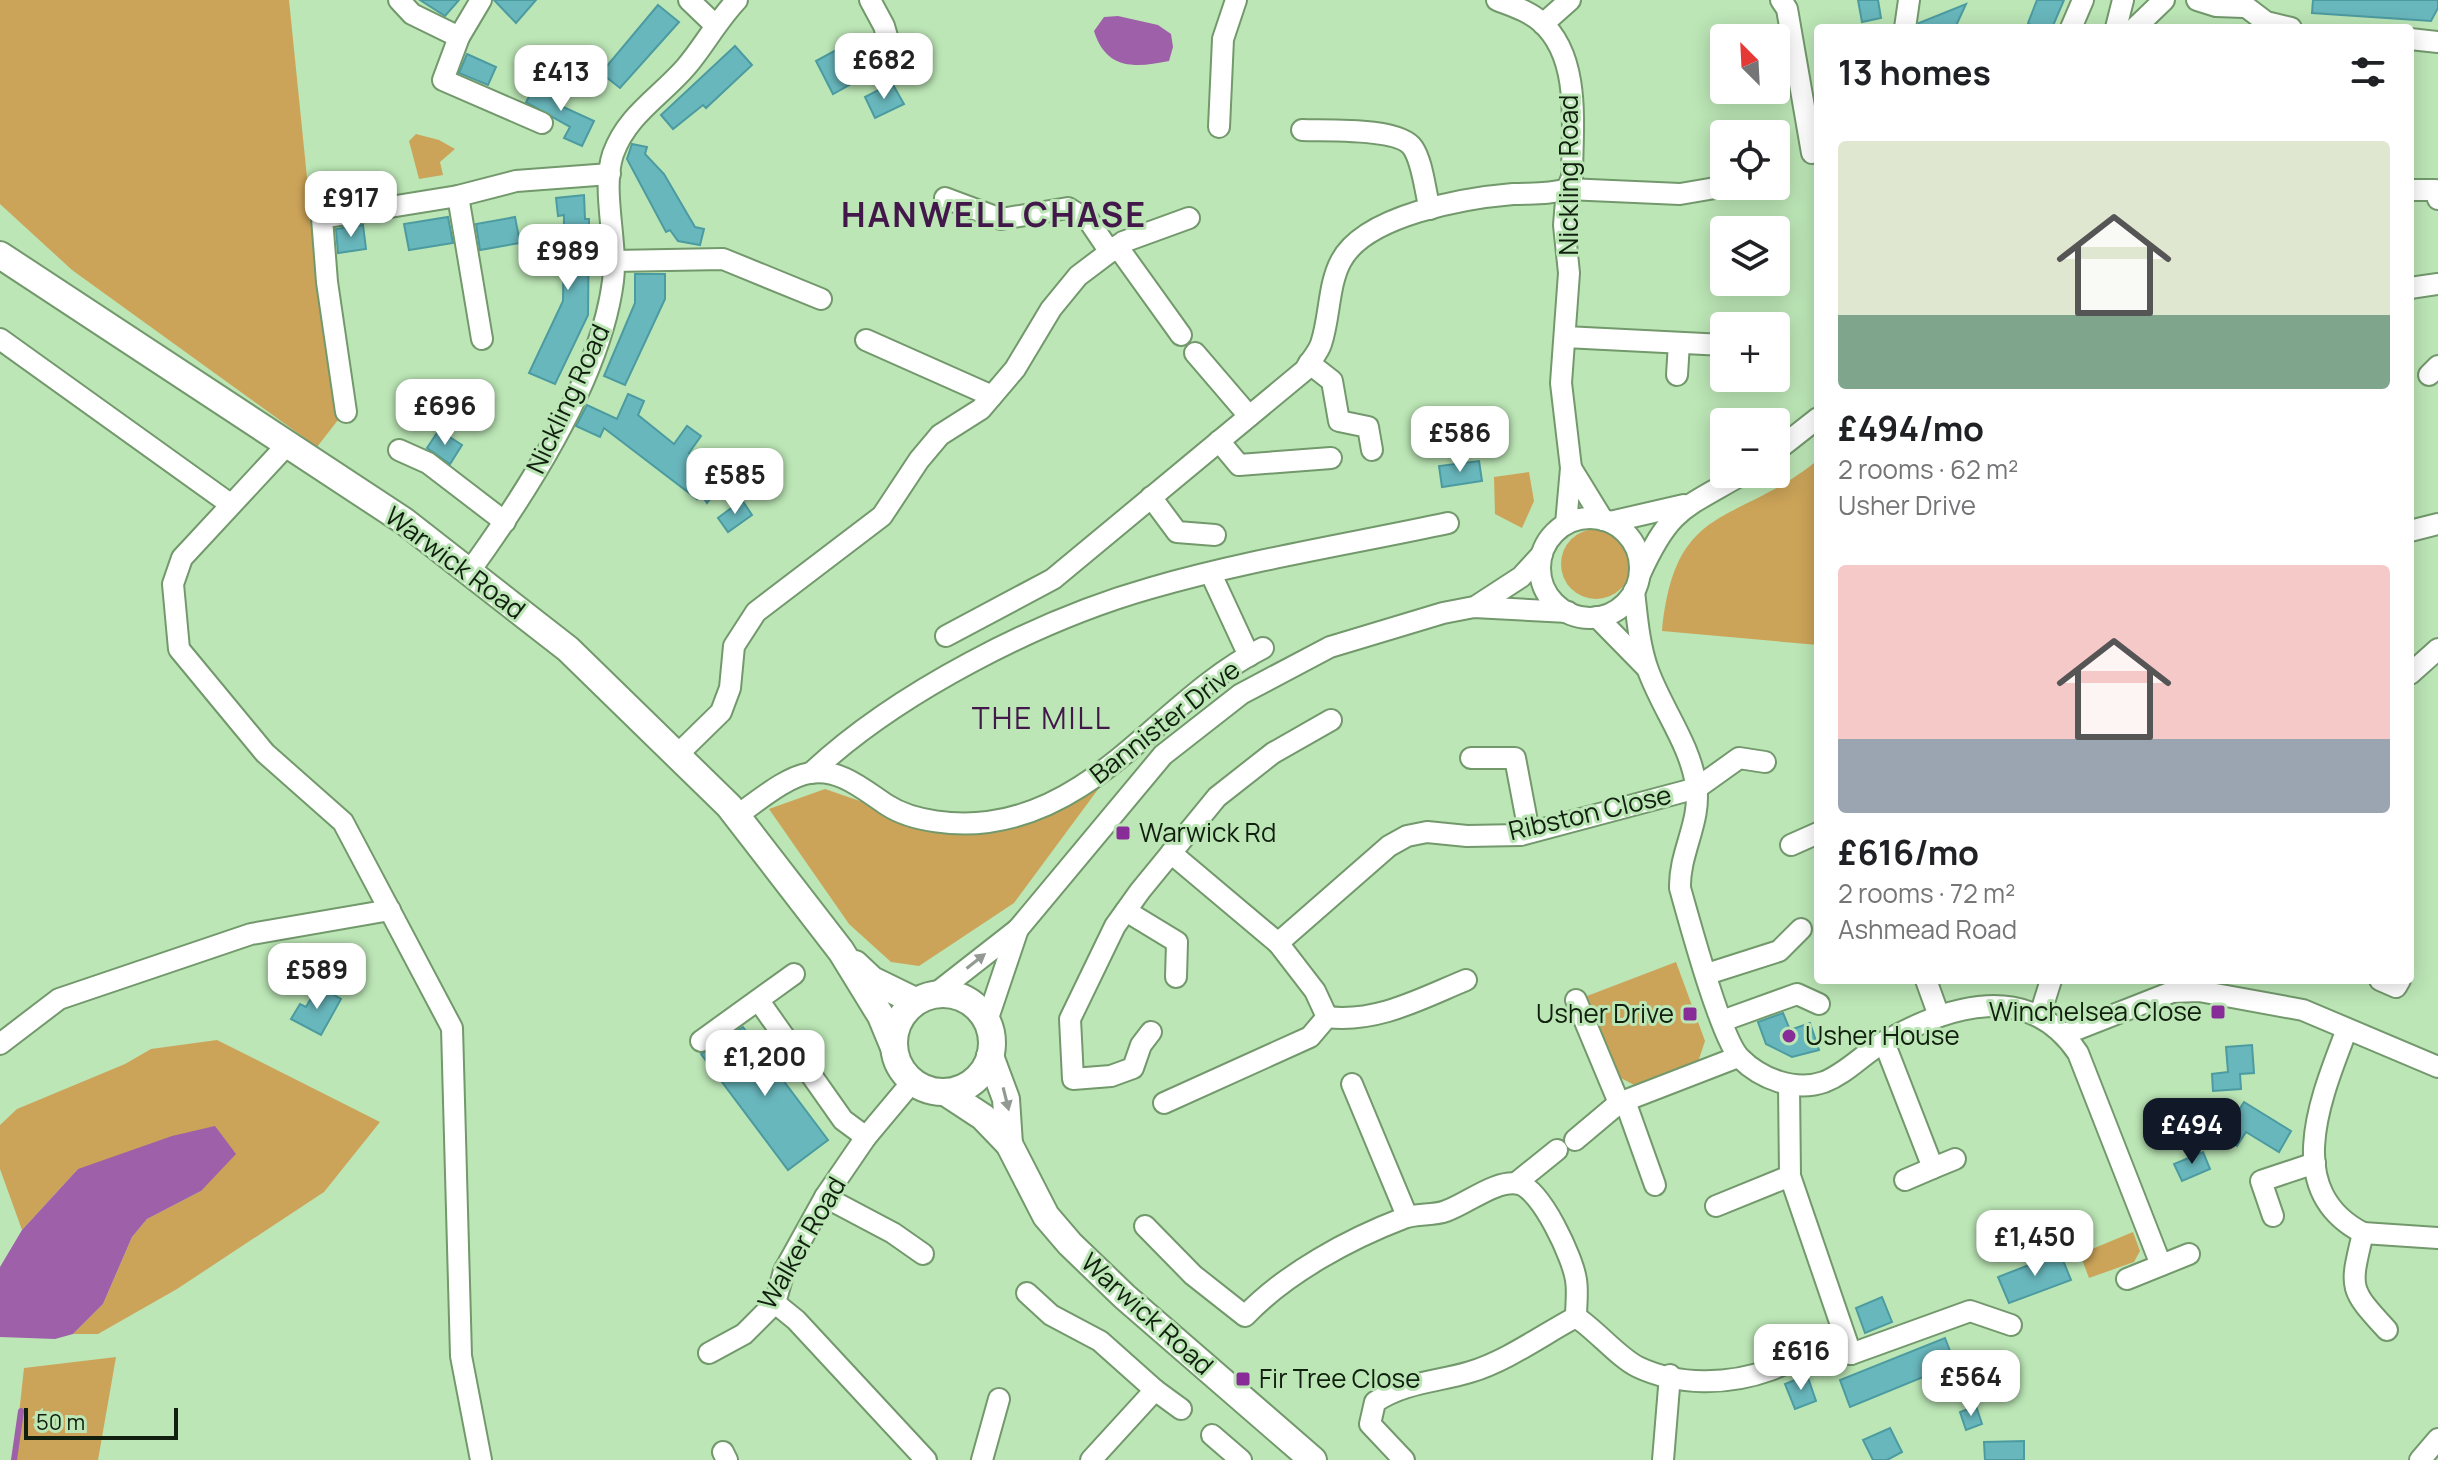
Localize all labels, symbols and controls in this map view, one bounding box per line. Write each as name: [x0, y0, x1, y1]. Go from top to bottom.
north arrow: [1710, 24, 1790, 104]
map controls: [1710, 24, 1790, 488]
pin: £682: [837, 33, 931, 101]
text: £682: [853, 41, 915, 77]
pin: £413: [514, 45, 608, 113]
text: 13 homes: [1838, 49, 1991, 95]
icon: filters: [2346, 50, 2390, 94]
text: £413: [532, 53, 590, 89]
street label: Nickling Road: [1550, 95, 1586, 255]
button: locate: [1710, 120, 1790, 200]
pin: £917: [304, 171, 398, 239]
text: £917: [323, 179, 379, 215]
district label: HANWELL CHASE: [841, 191, 1147, 237]
icon: home: [2042, 193, 2186, 337]
button: layers: [1710, 216, 1790, 296]
pin: £989: [521, 224, 615, 292]
text: £989: [536, 232, 600, 268]
button: +: [1710, 312, 1790, 392]
street label: Nickling Road: [517, 318, 617, 479]
pin: £696: [398, 379, 492, 447]
text: £696: [414, 387, 476, 423]
text: £494/mo: [1838, 405, 1984, 451]
pin: £586: [1413, 406, 1507, 474]
button: −: [1710, 408, 1790, 488]
text: £586: [1429, 414, 1491, 450]
pin: £585: [688, 448, 782, 516]
text: 2 rooms · 62 m²: [1838, 451, 2018, 487]
text: £585: [704, 456, 766, 492]
text: Usher Drive: [1838, 487, 1976, 523]
street label: Warwick Road: [378, 498, 533, 627]
icon: home: [2042, 617, 2186, 761]
street label: Bannister Drive: [1082, 651, 1247, 791]
district label: THE MILL: [972, 697, 1112, 738]
street label: Ribston Close: [1505, 776, 1675, 848]
place label: Warwick Rd: [1139, 814, 1276, 850]
marker: Warwick Rd: [1114, 824, 1132, 842]
text: £616/mo: [1838, 829, 1979, 875]
text: 2 rooms · 72 m²: [1838, 875, 2015, 911]
text: Ashmead Road: [1838, 911, 2017, 947]
pin: £589: [270, 943, 364, 1011]
text: £589: [286, 951, 348, 987]
one-way arrow: [966, 954, 986, 970]
place label: Winchelsea Close: [1989, 993, 2202, 1029]
place label: Usher Drive: [1536, 995, 1674, 1031]
marker: Winchelsea Close: [2209, 1003, 2227, 1021]
marker: Usher Drive: [1681, 1005, 1699, 1023]
place label: Usher House: [1805, 1017, 1960, 1053]
marker: Usher House: [1780, 1027, 1798, 1045]
pin: £1,200: [700, 1030, 830, 1098]
text: £1,200: [724, 1038, 806, 1074]
one-way arrow: [1000, 1086, 1012, 1111]
pin: £494: [2145, 1098, 2239, 1166]
text: £494: [2161, 1106, 2223, 1142]
street label: Walker Road: [749, 1170, 854, 1315]
pin: £1,450: [1970, 1210, 2100, 1278]
text: £1,450: [1994, 1218, 2076, 1254]
street label: Warwick Road: [1074, 1244, 1222, 1383]
pin: £616: [1754, 1324, 1848, 1392]
text: £616: [1772, 1332, 1830, 1368]
pin: £564: [1924, 1350, 2018, 1418]
text: £564: [1940, 1358, 2002, 1394]
place label: Fir Tree Close: [1259, 1360, 1420, 1396]
marker: Fir Tree Close: [1234, 1370, 1252, 1388]
scale bar: [24, 1404, 178, 1440]
text: 50 m: [36, 1407, 85, 1437]

